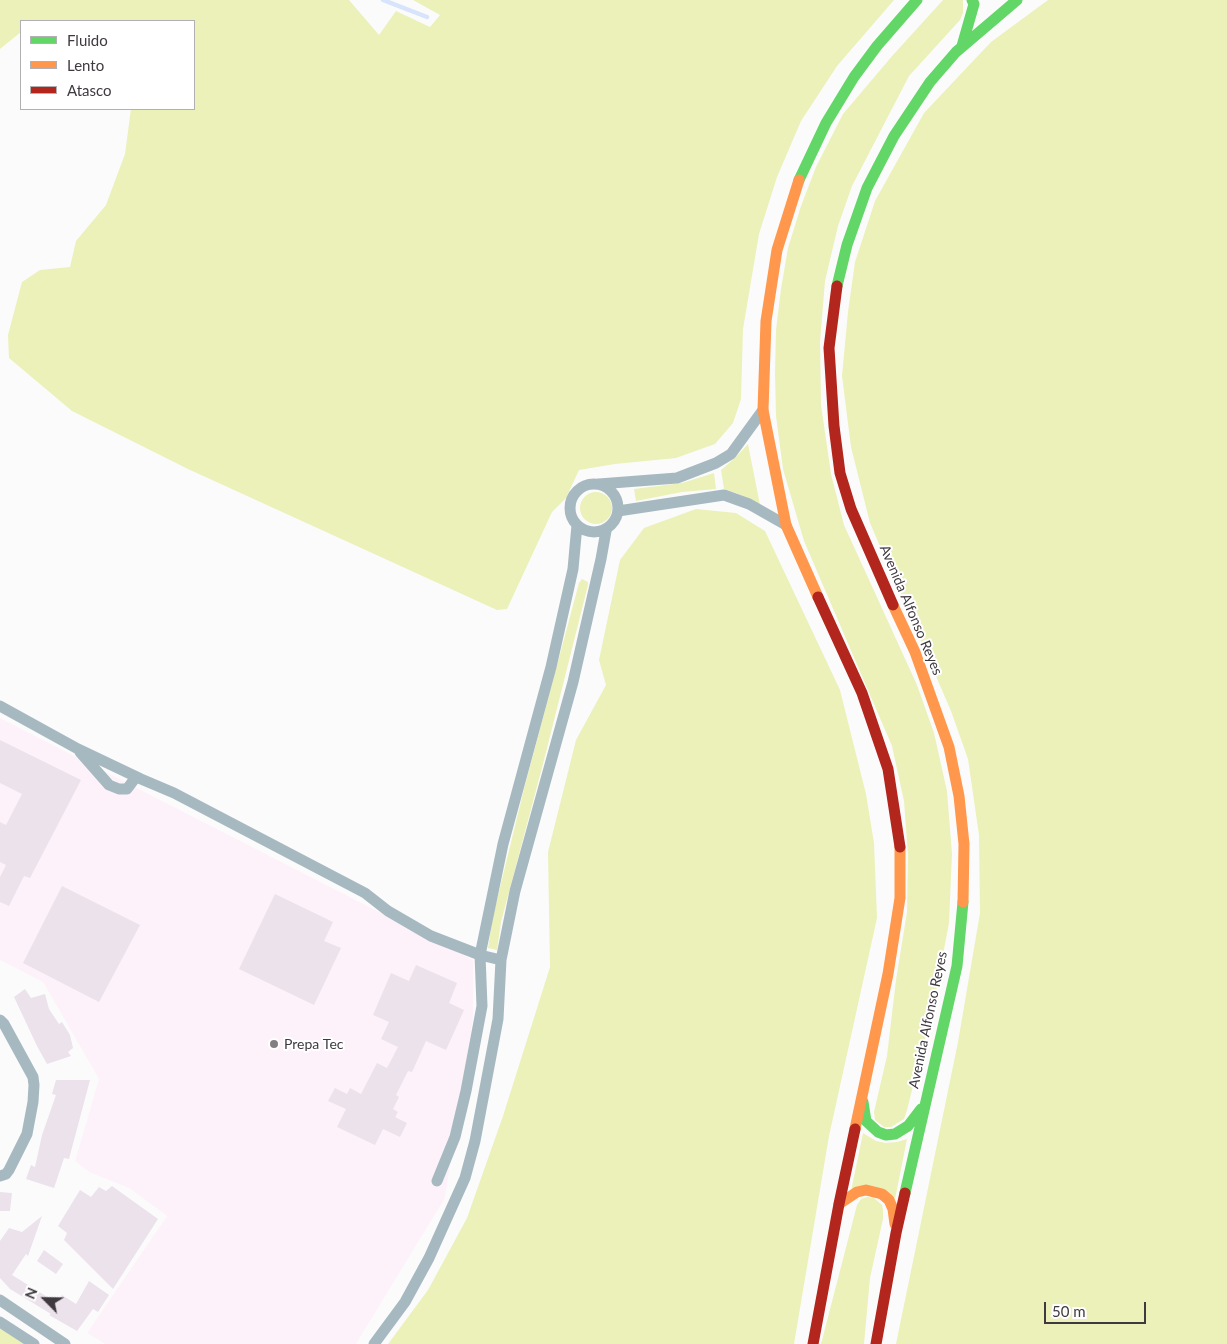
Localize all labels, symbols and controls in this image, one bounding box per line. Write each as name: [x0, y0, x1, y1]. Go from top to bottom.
legend: [20, 20, 195, 110]
text: Fluido: [67, 31, 108, 49]
text: Lento: [67, 56, 104, 74]
text: Atasco: [67, 81, 112, 99]
street label: Avenida Alfonso Reyes: [876, 542, 946, 678]
street label: Avenida Alfonso Reyes: [905, 950, 951, 1090]
place label: Prepa Tec: [284, 1036, 343, 1052]
marker: Prepa Tec: [268, 1038, 280, 1050]
north arrow: [20, 1274, 70, 1324]
text: N: [21, 1285, 41, 1301]
scale bar: [1047, 1292, 1150, 1324]
text: 50 m: [1052, 1302, 1086, 1320]

